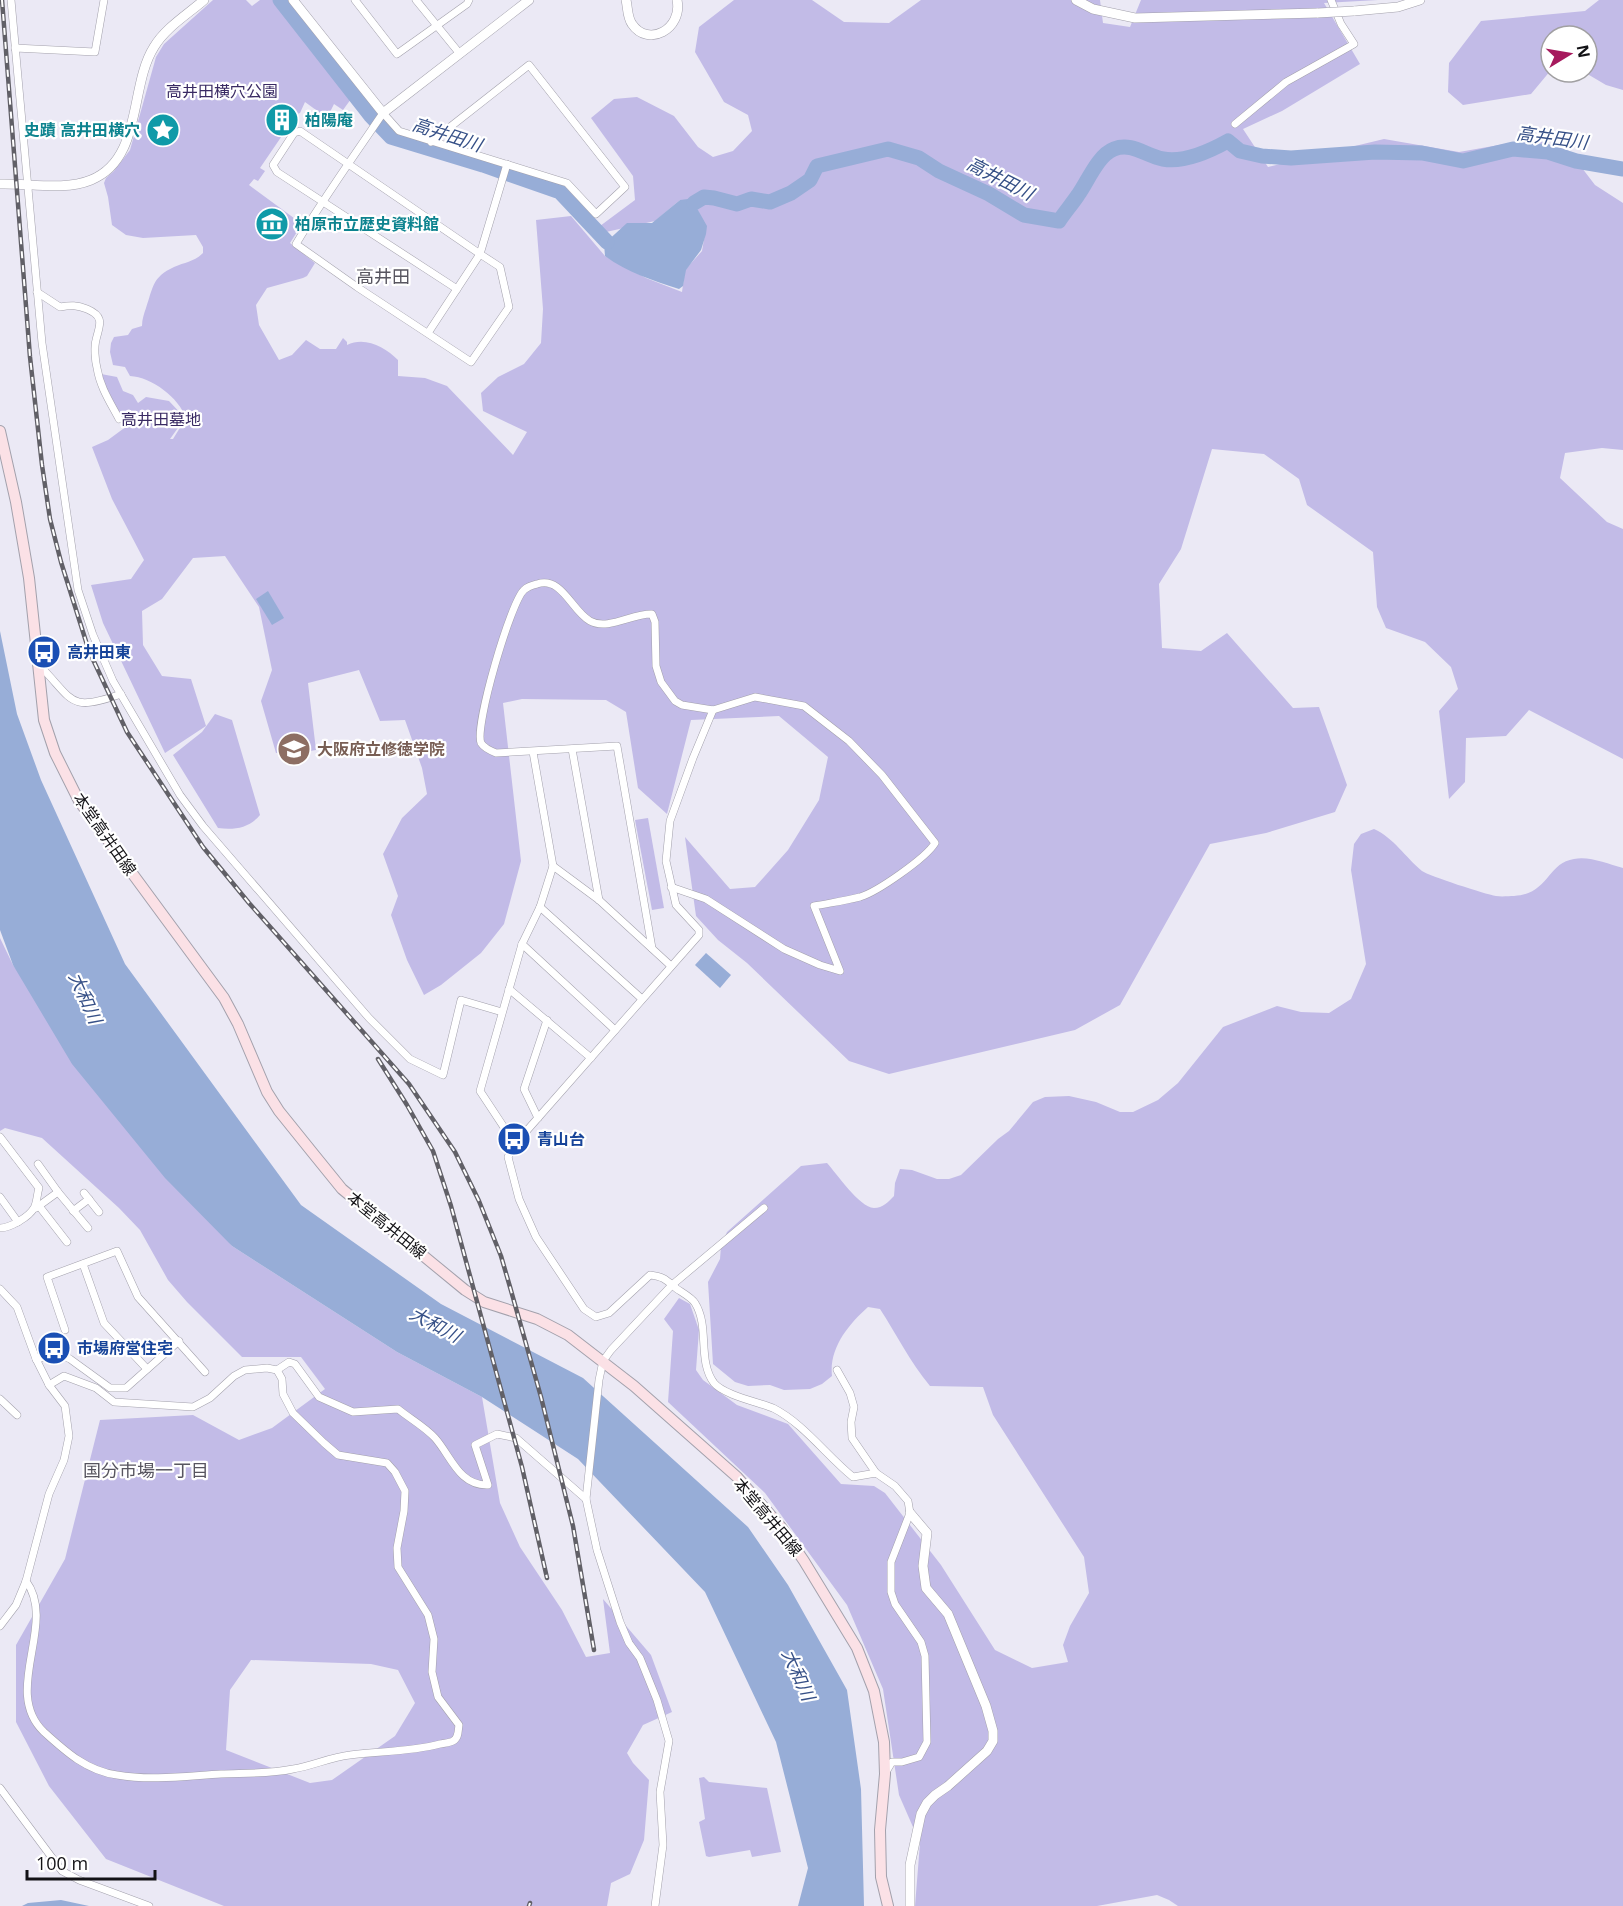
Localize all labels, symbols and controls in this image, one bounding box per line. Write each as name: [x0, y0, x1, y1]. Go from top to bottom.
north arrow: [1539, 24, 1599, 84]
text: N: [1572, 43, 1596, 60]
park label: 高井田横穴公園: [166, 80, 278, 102]
building icon: 柏陽庵: [264, 102, 300, 138]
place label: 柏陽庵: [305, 109, 353, 131]
place icon: 史蹟 高井田横穴: [145, 112, 181, 148]
water label: 高井田川: [409, 112, 487, 157]
place label: 史蹟 高井田横穴: [24, 119, 140, 141]
water label: 高井田川: [1515, 120, 1591, 154]
water label: 高井田川: [963, 151, 1040, 206]
museum icon: 柏原市立歴史資料館: [254, 206, 290, 242]
place label: 柏原市立歴史資料館: [295, 213, 439, 235]
district label: 高井田: [356, 264, 410, 288]
park label: 高井田墓地: [121, 408, 201, 430]
bus stop icon: 高井田東: [26, 634, 62, 670]
place label: 高井田東: [67, 641, 131, 663]
school or university icon: 大阪府立修徳学院: [276, 731, 312, 767]
place label: 大阪府立修徳学院: [317, 738, 445, 760]
street label: 本堂高井田線: [68, 788, 142, 880]
water label: 大和川: [64, 968, 109, 1029]
bus stop icon: 青山台: [496, 1121, 532, 1157]
place label: 青山台: [537, 1128, 585, 1150]
street label: 本堂高井田線: [343, 1186, 431, 1264]
water label: 大和川: [406, 1301, 467, 1348]
bus stop icon: 市場府営住宅: [36, 1330, 72, 1366]
place label: 市場府営住宅: [77, 1337, 173, 1359]
district label: 国分市場一丁目: [83, 1458, 209, 1482]
street label: 本堂高井田線: [729, 1473, 807, 1561]
water label: 大和川: [777, 1645, 822, 1706]
scale bar: [27, 1843, 154, 1881]
text: 100 m: [36, 1851, 88, 1875]

